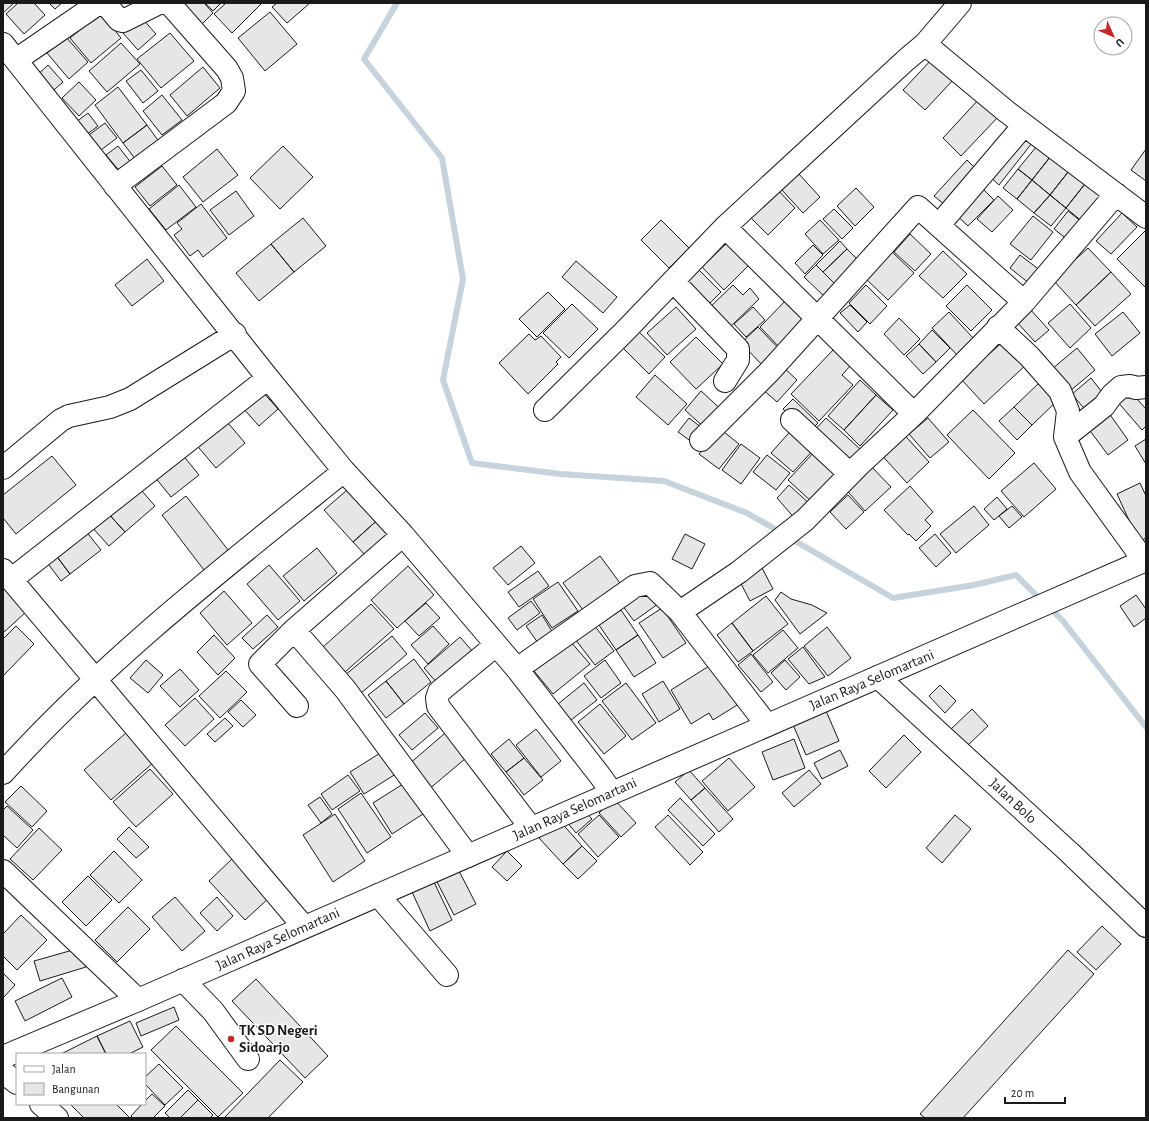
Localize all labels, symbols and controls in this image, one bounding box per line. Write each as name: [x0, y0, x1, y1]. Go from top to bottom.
north arrow: [1093, 16, 1133, 56]
text: U: [1113, 36, 1126, 49]
street label: Jalan Raya Selomartani: [808, 647, 936, 713]
street label: Jalan Raya Selomartani: [511, 775, 639, 843]
street label: Jalan Bolo: [987, 776, 1039, 826]
street label: Jalan Raya Selomartani: [214, 905, 342, 973]
place label: TK SD Negeri Sidoarjo: [239, 1023, 318, 1055]
marker: TK SD Negeri Sidoarjo: [226, 1034, 236, 1044]
legend: [16, 1053, 146, 1105]
text: Jalan: [52, 1063, 76, 1075]
scale bar: [1005, 1079, 1065, 1105]
text: Bangunan: [52, 1083, 100, 1095]
text: 20 m: [1011, 1087, 1034, 1099]

